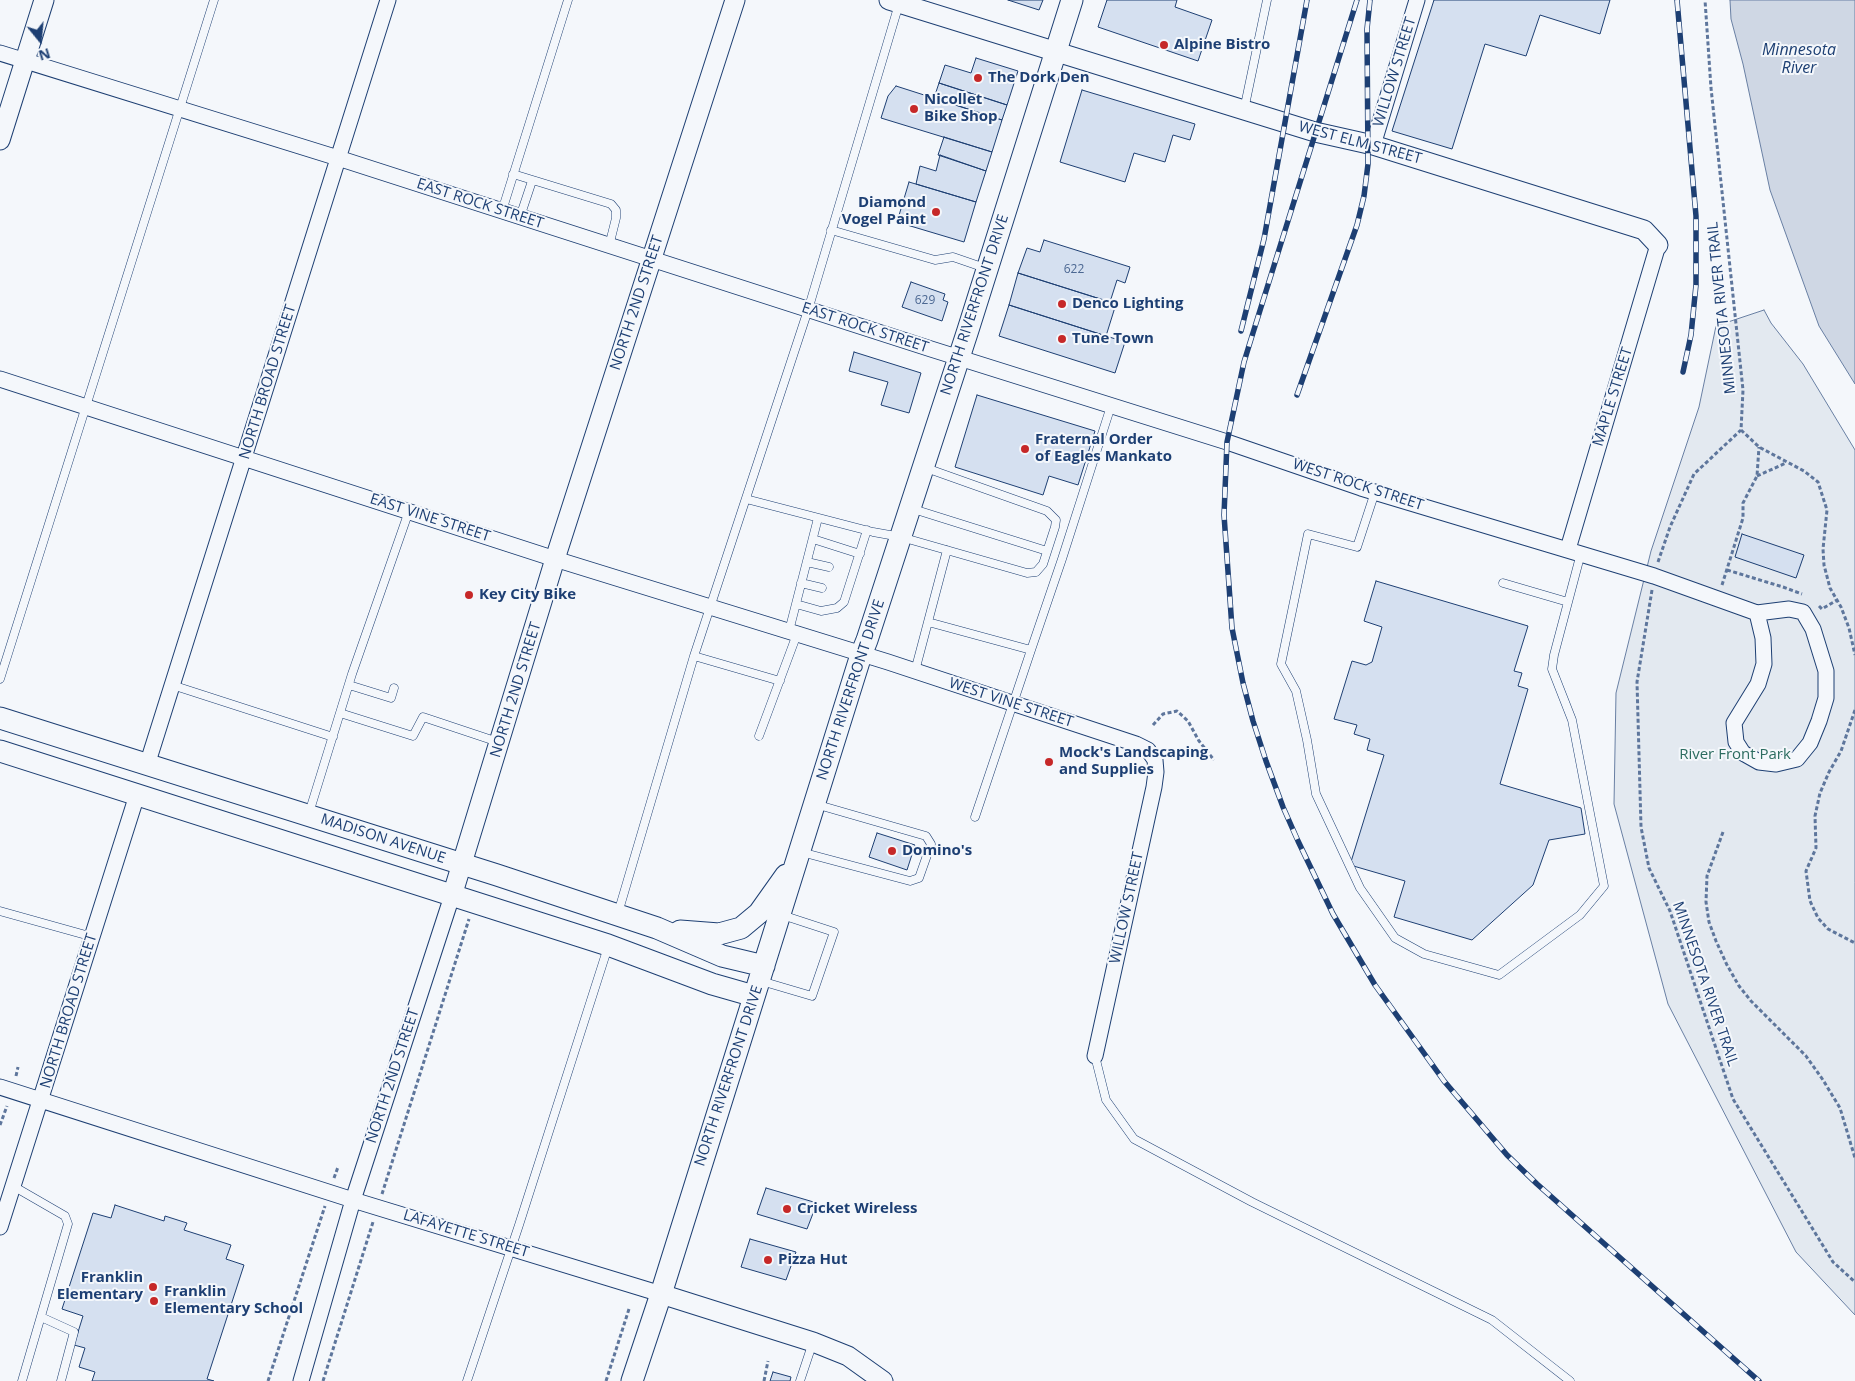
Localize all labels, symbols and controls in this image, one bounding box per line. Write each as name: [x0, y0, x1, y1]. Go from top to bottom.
north arrow: [15, 15, 65, 65]
street label: WILLOW STREET: [1370, 15, 1420, 129]
place label: Alpine Bistro: [1174, 36, 1270, 54]
marker: Alpine Bistro: [1158, 39, 1170, 51]
water label: Minnesota River: [1762, 40, 1836, 78]
text: N: [36, 44, 53, 66]
place label: The Dork Den: [988, 69, 1090, 87]
marker: The Dork Den: [972, 72, 984, 84]
place label: Nicollet Bike Shop: [924, 91, 998, 126]
marker: Nicollet Bike Shop: [908, 103, 920, 115]
street label: WEST ELM STREET: [1296, 118, 1424, 168]
street label: EAST ROCK STREET: [414, 175, 546, 233]
place label: Diamond Vogel Paint: [842, 194, 926, 229]
marker: Diamond Vogel Paint: [930, 206, 942, 218]
street label: NORTH RIVERFRONT DRIVE: [937, 212, 1013, 398]
street label: MINNESOTA RIVER TRAIL: [1704, 221, 1740, 395]
street label: NORTH 2ND STREET: [607, 233, 667, 373]
house number: 622: [1064, 263, 1084, 277]
house number: 629: [915, 294, 935, 308]
place label: Denco Lighting: [1072, 295, 1184, 313]
marker: Denco Lighting: [1056, 298, 1068, 310]
street label: EAST ROCK STREET: [799, 299, 931, 357]
street label: NORTH BROAD STREET: [236, 302, 300, 462]
place label: Tune Town: [1072, 330, 1154, 348]
marker: Tune Town: [1056, 333, 1068, 345]
street label: MAPLE STREET: [1589, 345, 1637, 449]
place label: Fraternal Order of Eagles Mankato: [1035, 431, 1172, 466]
marker: Fraternal Order of Eagles Mankato: [1019, 443, 1031, 455]
street label: WEST ROCK STREET: [1290, 455, 1426, 515]
street label: EAST VINE STREET: [368, 490, 492, 546]
place label: Key City Bike: [479, 586, 576, 604]
marker: Key City Bike: [463, 589, 475, 601]
street label: NORTH RIVERFRONT DRIVE: [813, 597, 889, 783]
street label: NORTH 2ND STREET: [487, 620, 545, 760]
street label: WEST VINE STREET: [946, 674, 1076, 732]
place label: Mock's Landscaping and Supplies: [1059, 744, 1208, 779]
park label: River Front Park: [1679, 746, 1791, 764]
marker: Mock's Landscaping and Supplies: [1043, 756, 1055, 768]
street label: MADISON AVENUE: [318, 810, 448, 868]
place label: Domino's: [902, 842, 972, 860]
marker: Domino's: [886, 845, 898, 857]
street label: WILLOW STREET: [1106, 850, 1148, 966]
street label: MINNESOTA RIVER TRAIL: [1668, 899, 1742, 1069]
street label: NORTH BROAD STREET: [37, 931, 101, 1091]
street label: NORTH RIVERFRONT DRIVE: [691, 983, 767, 1169]
street label: NORTH 2ND STREET: [363, 1006, 423, 1146]
place label: Cricket Wireless: [797, 1200, 917, 1218]
marker: Cricket Wireless: [781, 1203, 793, 1215]
street label: LAFAYETTE STREET: [401, 1206, 531, 1262]
place label: Pizza Hut: [778, 1251, 847, 1269]
marker: Pizza Hut: [762, 1254, 774, 1266]
place label: Franklin Elementary: [57, 1269, 143, 1304]
marker: Franklin Elementary: [147, 1281, 159, 1293]
place label: Franklin Elementary School: [164, 1283, 303, 1318]
marker: Franklin Elementary School: [148, 1295, 160, 1307]

